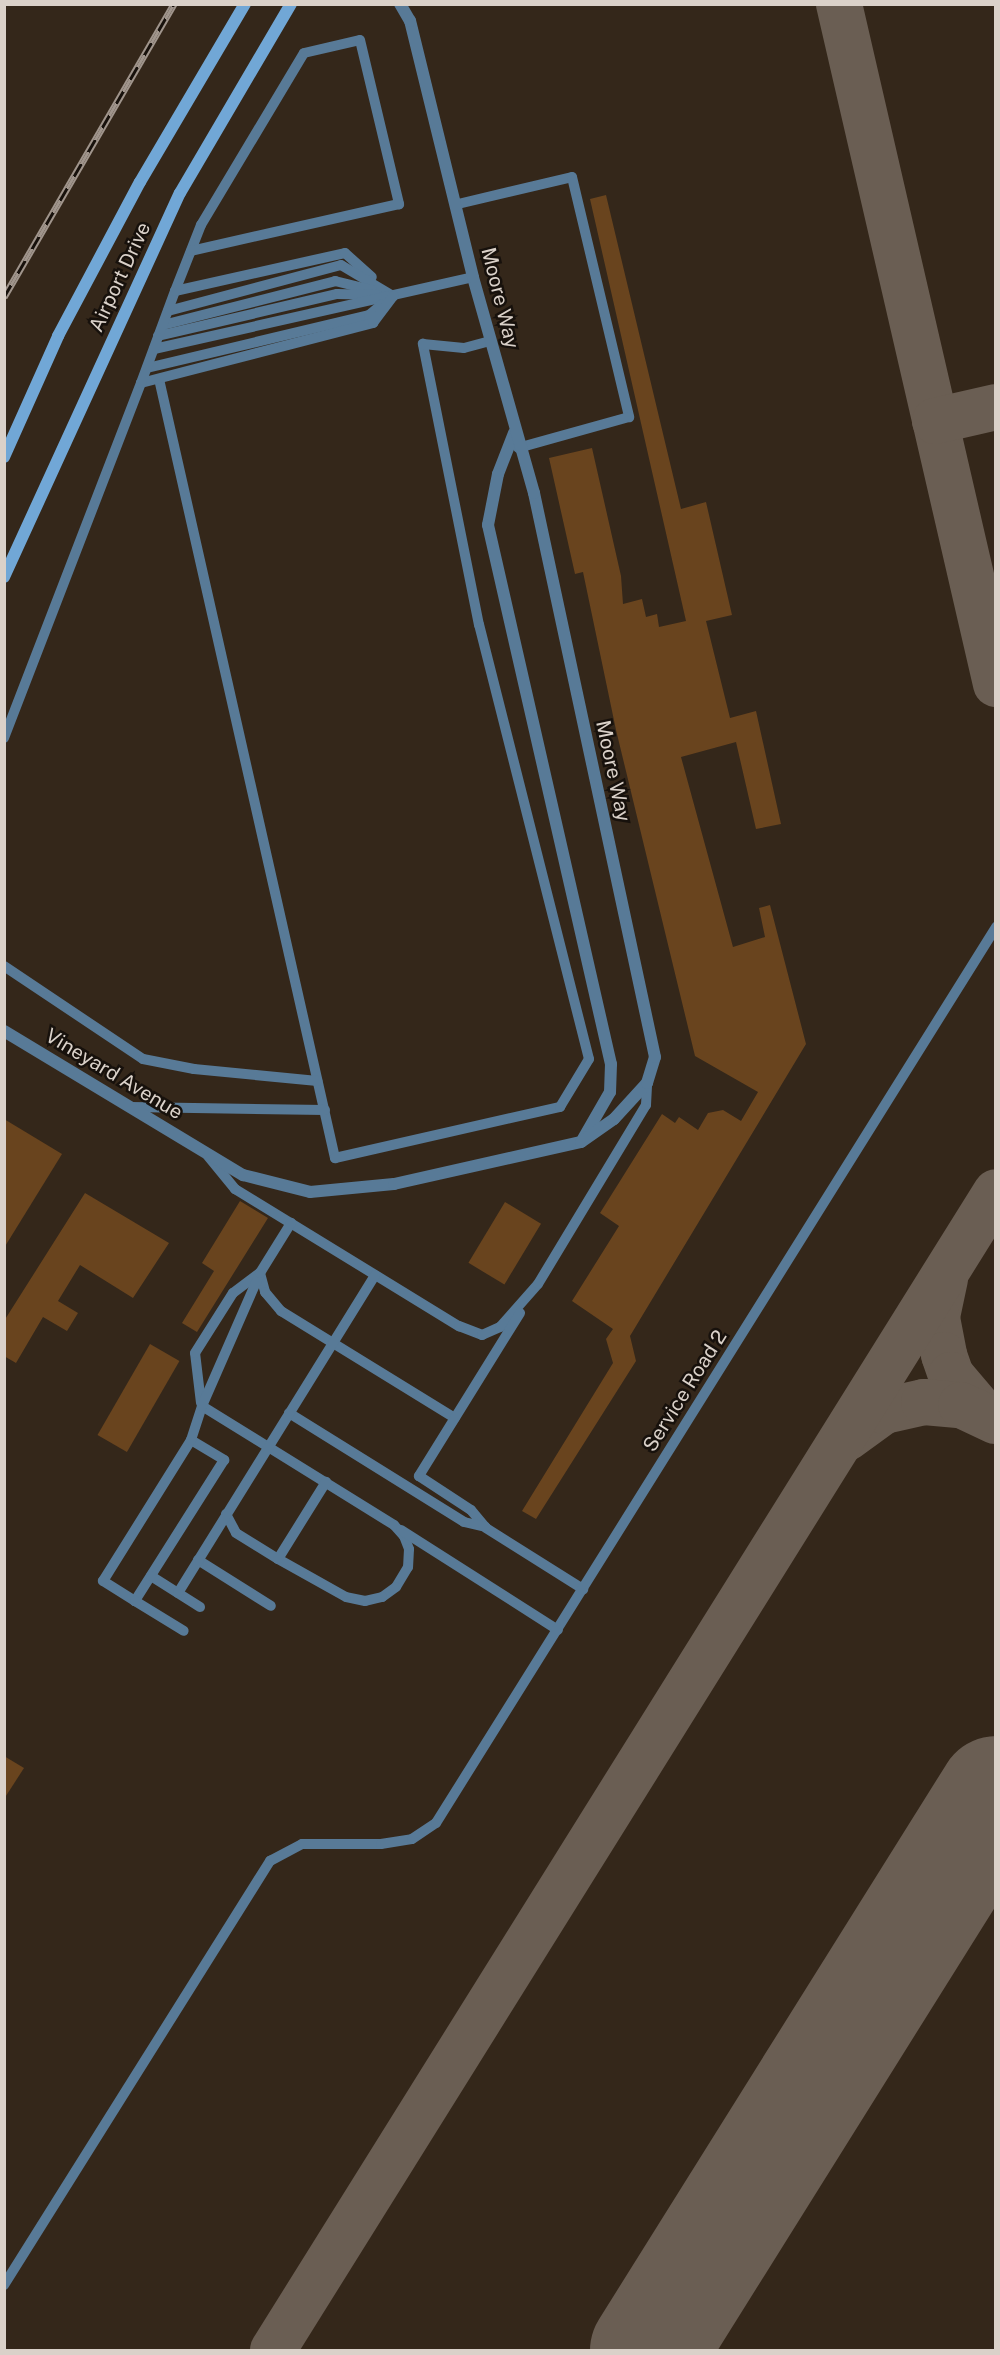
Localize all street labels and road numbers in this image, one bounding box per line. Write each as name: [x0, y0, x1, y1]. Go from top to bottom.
street label: Airport Drive: [84, 218, 156, 336]
street label: Moore Way: [476, 245, 524, 351]
street label: Moore Way: [590, 718, 636, 824]
street label: Vineyard Avenue: [41, 1024, 187, 1124]
street label: Service Road 2: [638, 1326, 732, 1456]

